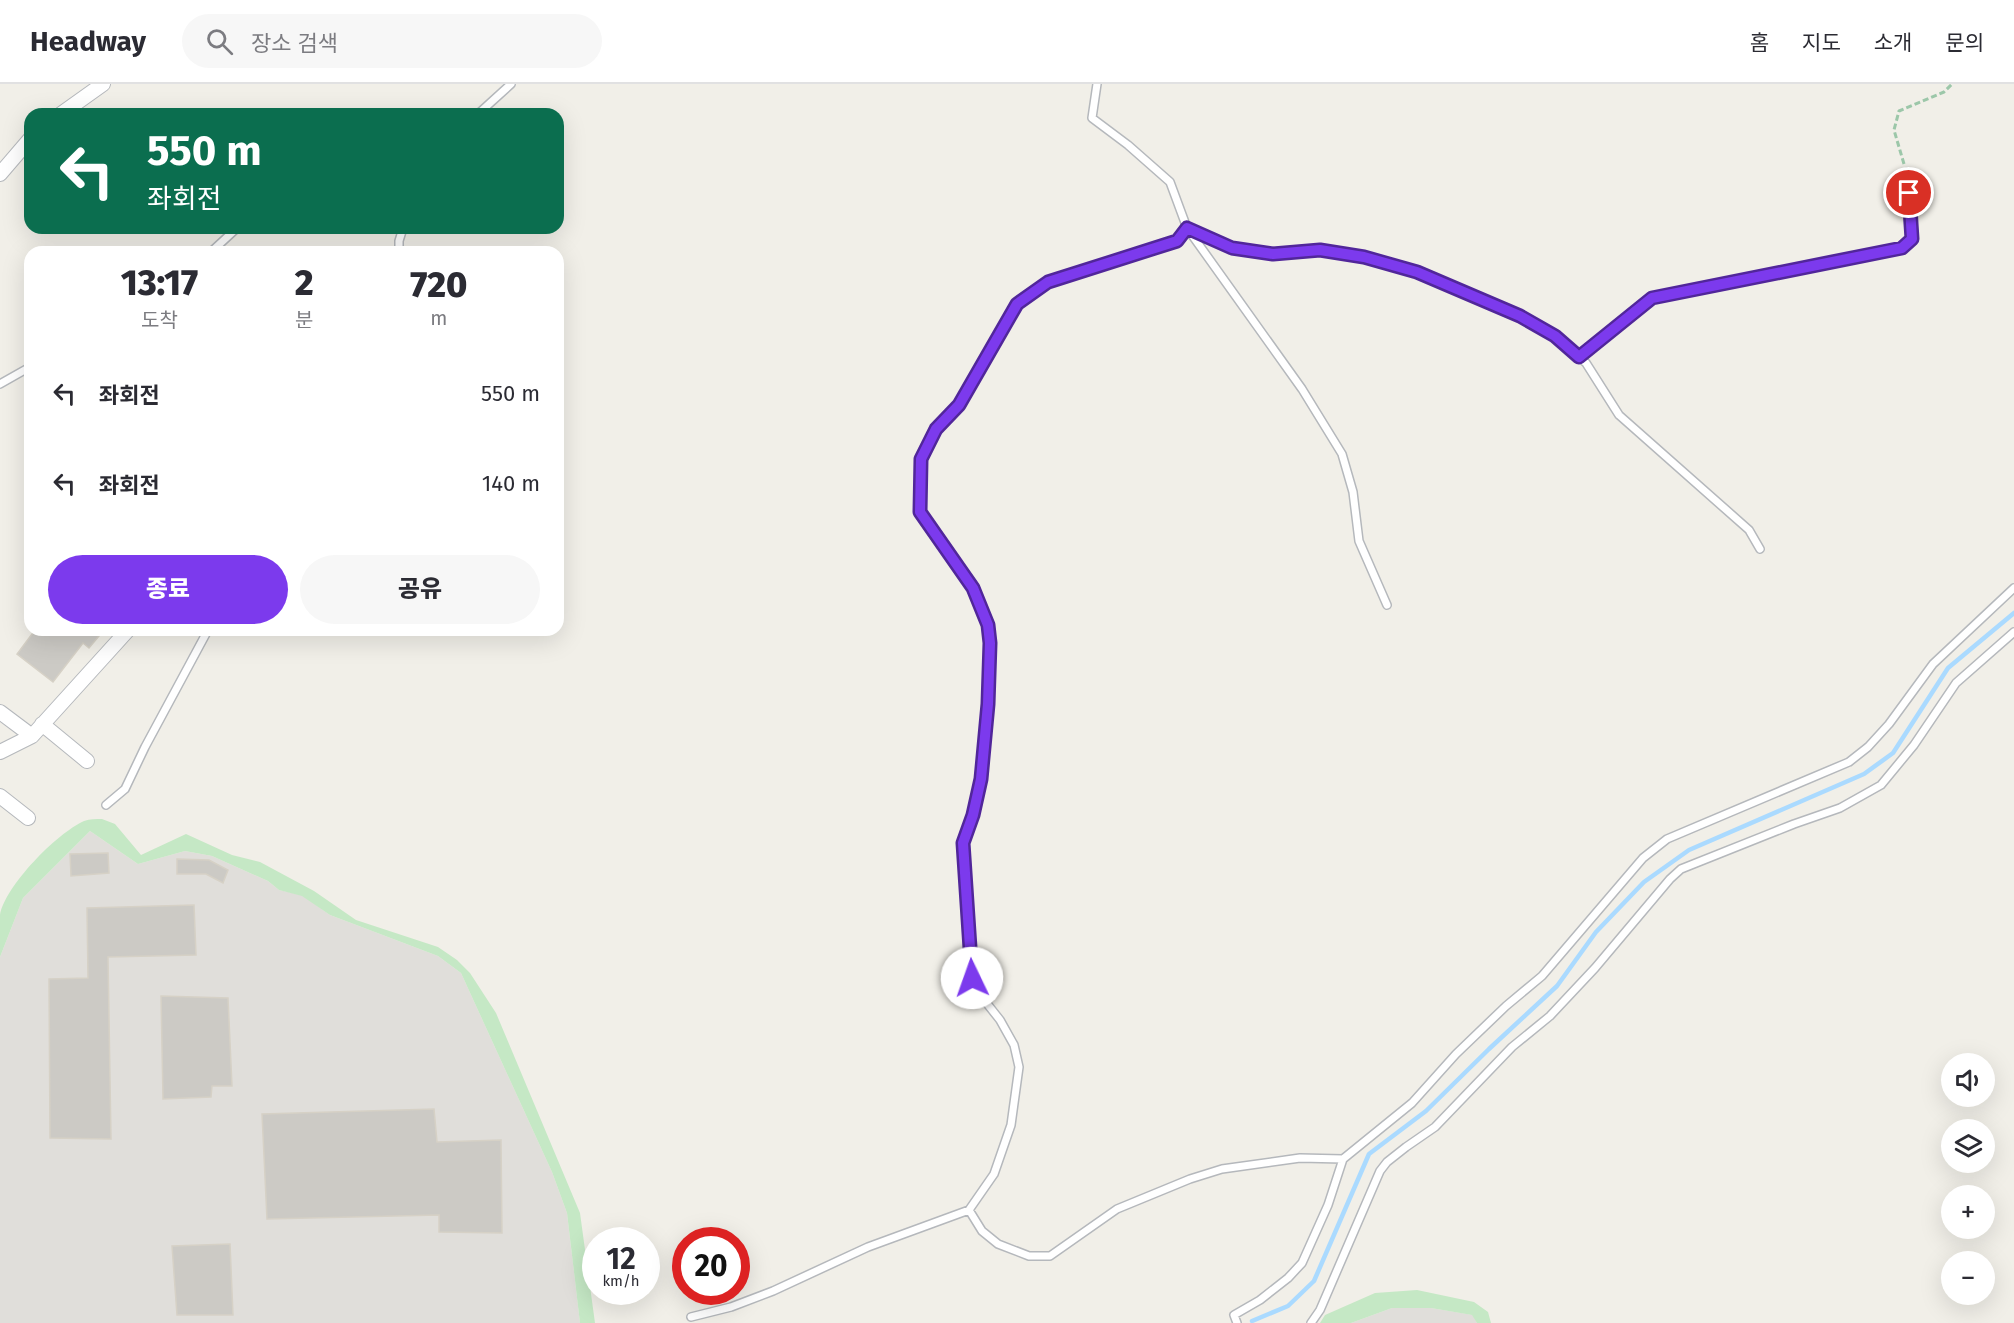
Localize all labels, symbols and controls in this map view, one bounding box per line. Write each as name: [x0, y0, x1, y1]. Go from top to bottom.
search box: [182, 14, 602, 68]
text: Headway: [30, 25, 146, 58]
icon: search: [203, 25, 236, 58]
text: 장소 검색: [251, 30, 338, 57]
text: 홈: [1750, 30, 1769, 56]
text: 지도: [1802, 30, 1841, 56]
text: 소개: [1874, 30, 1912, 56]
text: 문의: [1945, 30, 1984, 56]
text: 550 m: [147, 126, 262, 176]
icon: left: [48, 132, 126, 210]
pin: [1883, 167, 1934, 218]
icon: arrive: [1892, 176, 1925, 209]
text: 좌회전: [147, 183, 222, 215]
text: 13:17: [121, 261, 198, 305]
text: 2: [295, 261, 314, 305]
text: 720: [410, 263, 467, 307]
text: m: [430, 306, 447, 330]
text: 도착: [141, 308, 178, 332]
text: 분: [295, 308, 313, 332]
icon: left: [48, 377, 81, 410]
text: 550 m: [481, 380, 540, 407]
text: 좌회전: [99, 382, 160, 409]
icon: left: [48, 467, 81, 500]
text: 140 m: [482, 470, 540, 497]
text: 좌회전: [99, 472, 160, 499]
button: 종료: [48, 555, 288, 624]
button: 공유: [300, 555, 540, 624]
position arrow: [940, 946, 1004, 1010]
map controls: [1941, 1053, 1995, 1305]
button: sound: [1941, 1053, 1995, 1107]
button: layers: [1941, 1119, 1995, 1173]
button: +: [1941, 1185, 1995, 1239]
speed limit sign: 20: [672, 1227, 750, 1305]
text: 12: [606, 1241, 636, 1277]
button: −: [1941, 1251, 1995, 1305]
text: km/h: [602, 1272, 640, 1290]

